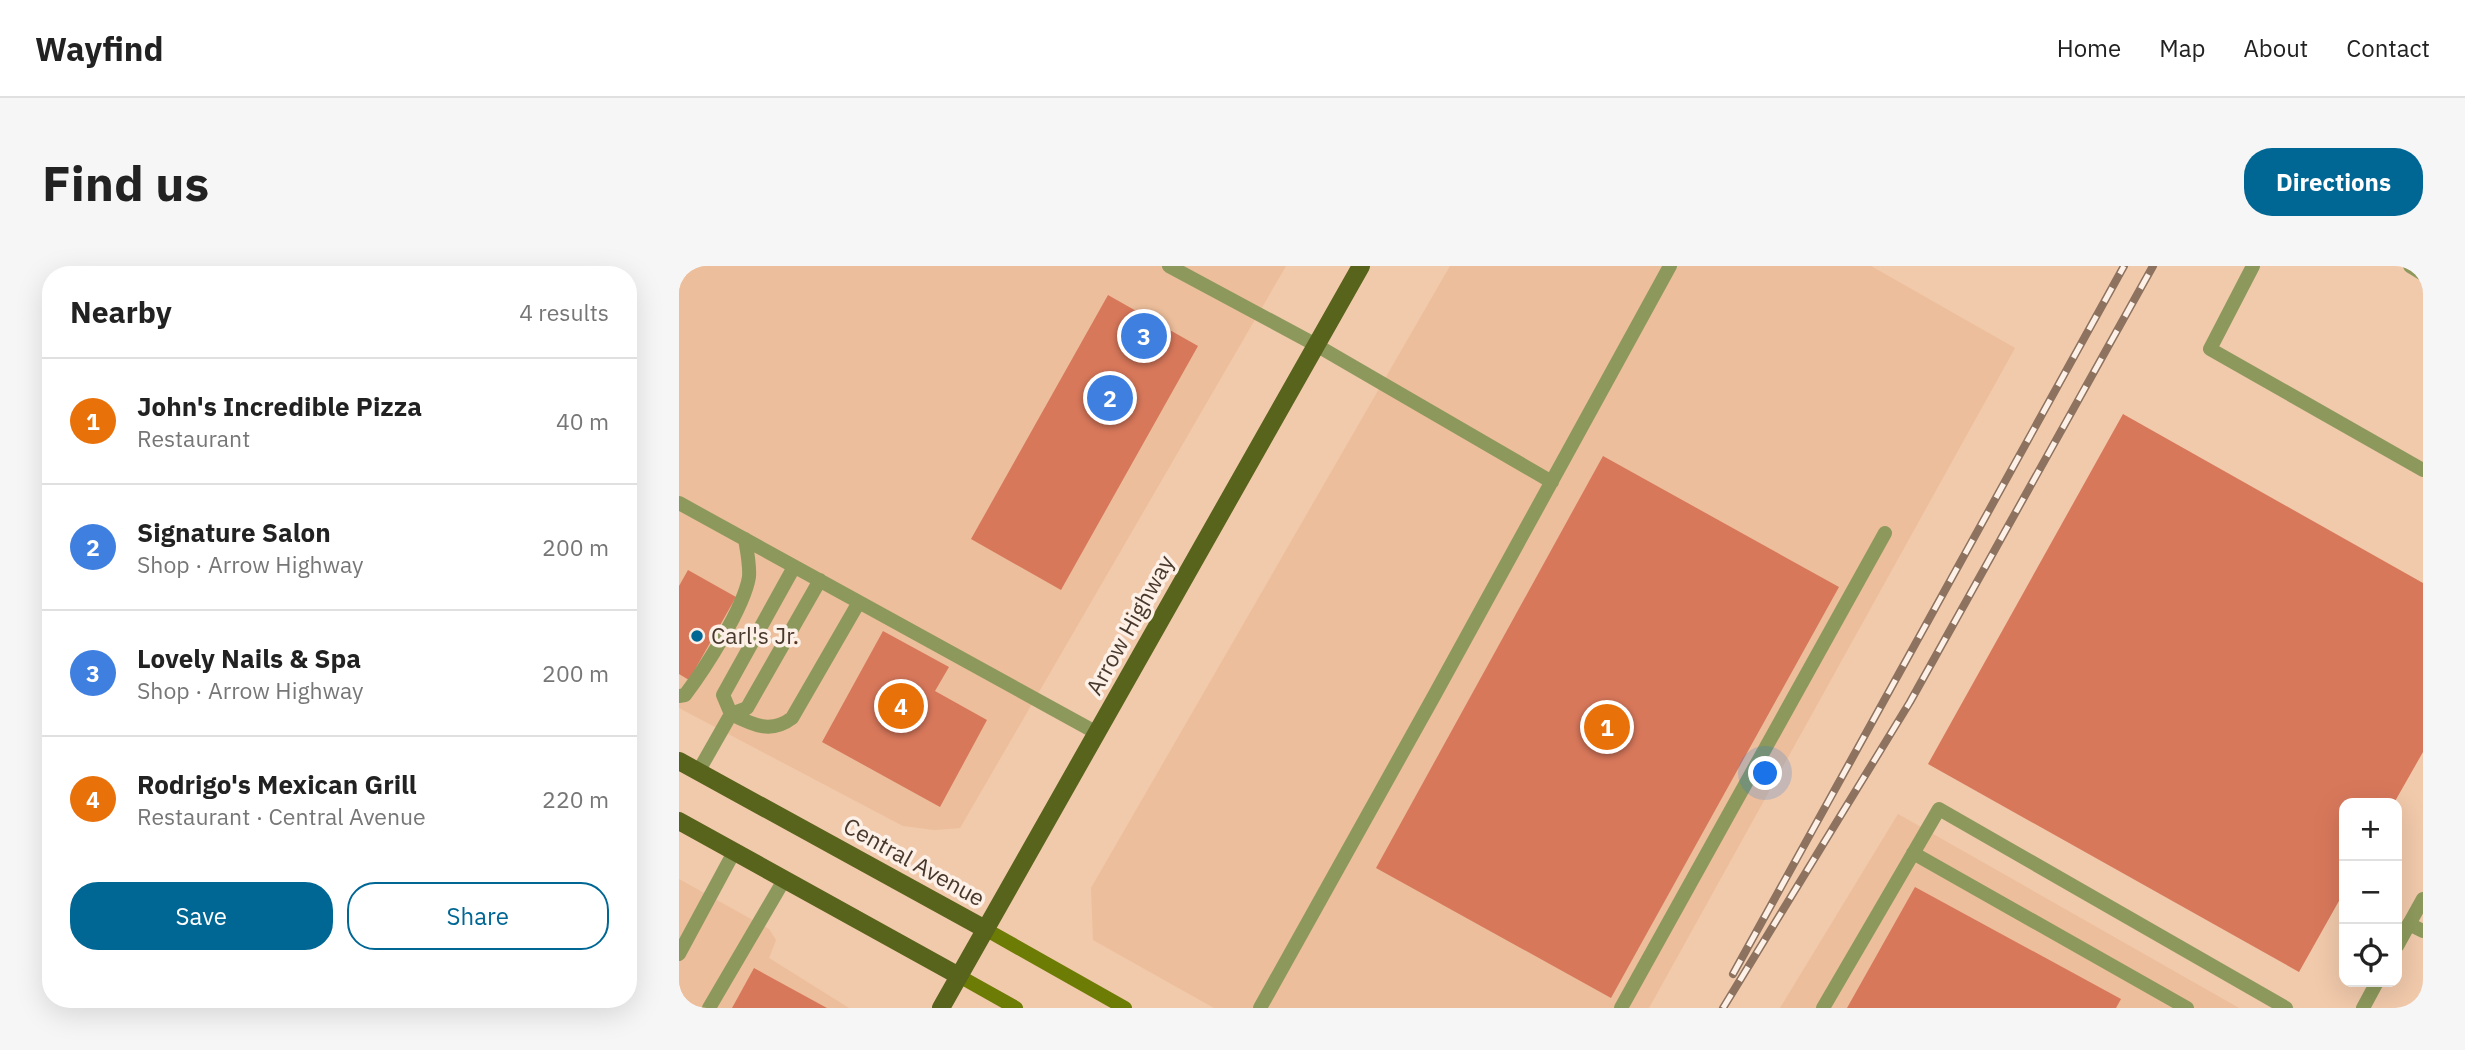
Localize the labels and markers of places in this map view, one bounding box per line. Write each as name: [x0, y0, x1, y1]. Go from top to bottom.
pin: 3: [1121, 310, 1167, 362]
pin: 2: [1087, 372, 1133, 424]
place label: Carl's Jr.: [711, 620, 799, 650]
marker: Carl's Jr.: [689, 628, 705, 644]
pin: 4: [878, 680, 924, 732]
pin: 1: [1584, 701, 1630, 753]

